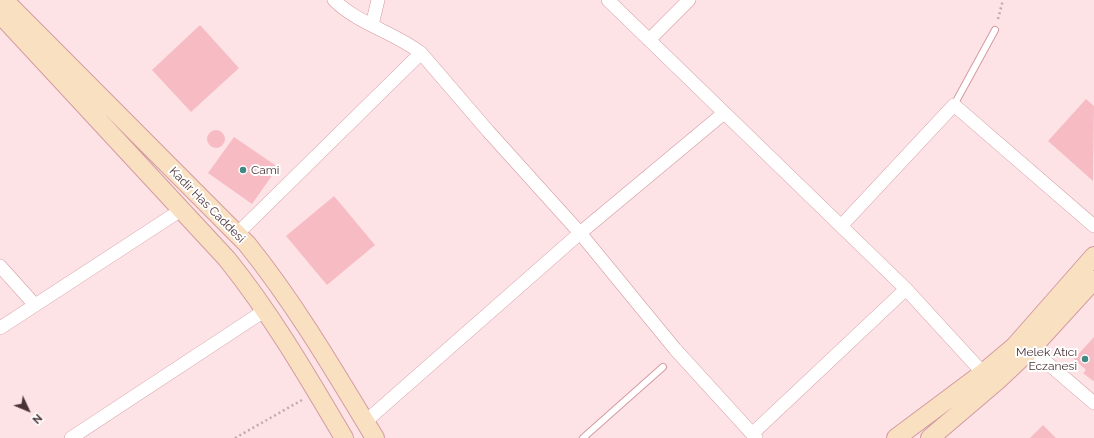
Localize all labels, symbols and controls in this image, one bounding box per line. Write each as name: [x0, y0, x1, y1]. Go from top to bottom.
place label: Cami: [251, 163, 279, 177]
street label: Kadir Has Caddesi: [166, 164, 248, 246]
marker: Cami: [238, 165, 248, 175]
place label: Melek Atıcı Eczanesi: [1016, 345, 1077, 373]
marker: Melek Atıcı Eczanesi: [1080, 354, 1090, 364]
north arrow: [8, 390, 48, 430]
text: N: [29, 411, 45, 426]

